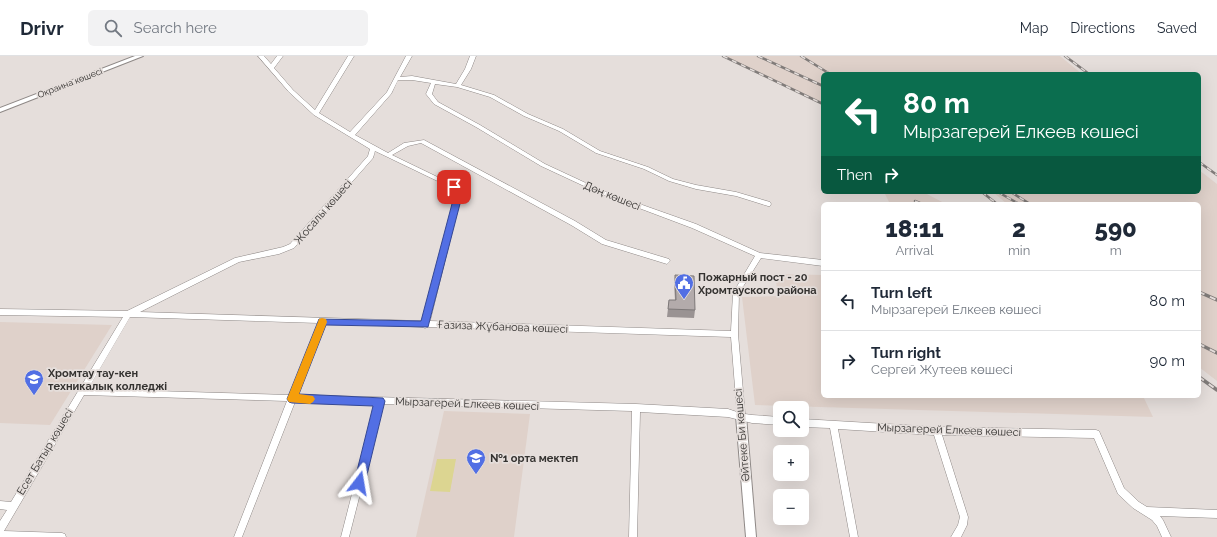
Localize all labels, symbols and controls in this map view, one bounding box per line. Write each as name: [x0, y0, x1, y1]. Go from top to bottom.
search box: [88, 10, 368, 46]
text: Drivr: [20, 17, 64, 39]
icon: search: [102, 17, 124, 39]
text: Search here: [134, 19, 217, 37]
text: Map: [1020, 20, 1048, 36]
text: Directions: [1070, 20, 1135, 36]
text: Saved: [1157, 20, 1197, 36]
street label: Окраина көшесі: [36, 66, 104, 100]
text: 80 m: [903, 87, 970, 120]
icon: left: [837, 88, 889, 140]
text: Мырзагерей Елкеев көшесі: [903, 121, 1139, 142]
icon: right: [880, 164, 902, 186]
text: Then: [837, 166, 872, 184]
pin: [437, 170, 471, 204]
icon: arrive: [443, 176, 465, 198]
street label: Жосалы көшесі: [291, 177, 355, 247]
street label: Дөң көшесі: [582, 179, 642, 213]
text: 18:11: [885, 214, 944, 243]
text: 2: [1012, 214, 1026, 243]
text: 590: [1094, 214, 1137, 243]
text: Arrival: [895, 243, 934, 258]
text: min: [1008, 243, 1030, 258]
text: m: [1110, 243, 1122, 258]
place label: Пожарный пост - 20 Хромтауского района: [697, 271, 817, 297]
public building icon: Пожарный пост - 20 Хромтауского района: [673, 272, 695, 300]
text: Turn left: [871, 284, 932, 302]
icon: left: [837, 290, 859, 312]
text: 80 m: [1149, 292, 1185, 310]
text: Мырзагерей Елкеев көшесі: [871, 302, 1041, 317]
street label: Ғазиза Жұбанова көшесі: [438, 318, 568, 336]
text: Turn right: [871, 344, 941, 362]
icon: right: [837, 350, 859, 372]
text: 90 m: [1149, 352, 1185, 370]
text: Сергей Жутеев көшесі: [871, 362, 1013, 377]
place label: Хромтау тау-кен техникалық колледжі: [47, 367, 167, 393]
school or university icon: Хромтау тау-кен техникалық колледжі: [23, 368, 45, 396]
street label: Әйтеке Би көшесі: [731, 388, 753, 482]
street label: Мырзагерей Елкеев көшесі: [395, 395, 539, 413]
map controls: [773, 401, 809, 525]
button: search: [773, 401, 809, 437]
street label: Есет Батыр көшесі: [14, 407, 76, 497]
street label: Мырзагерей Елкеев көшесі: [877, 421, 1021, 439]
button: +: [773, 445, 809, 481]
school or university icon: №1 орта мектеп: [465, 447, 487, 475]
place label: №1 орта мектеп: [490, 452, 578, 465]
position arrow: [338, 462, 380, 504]
button: −: [773, 489, 809, 525]

